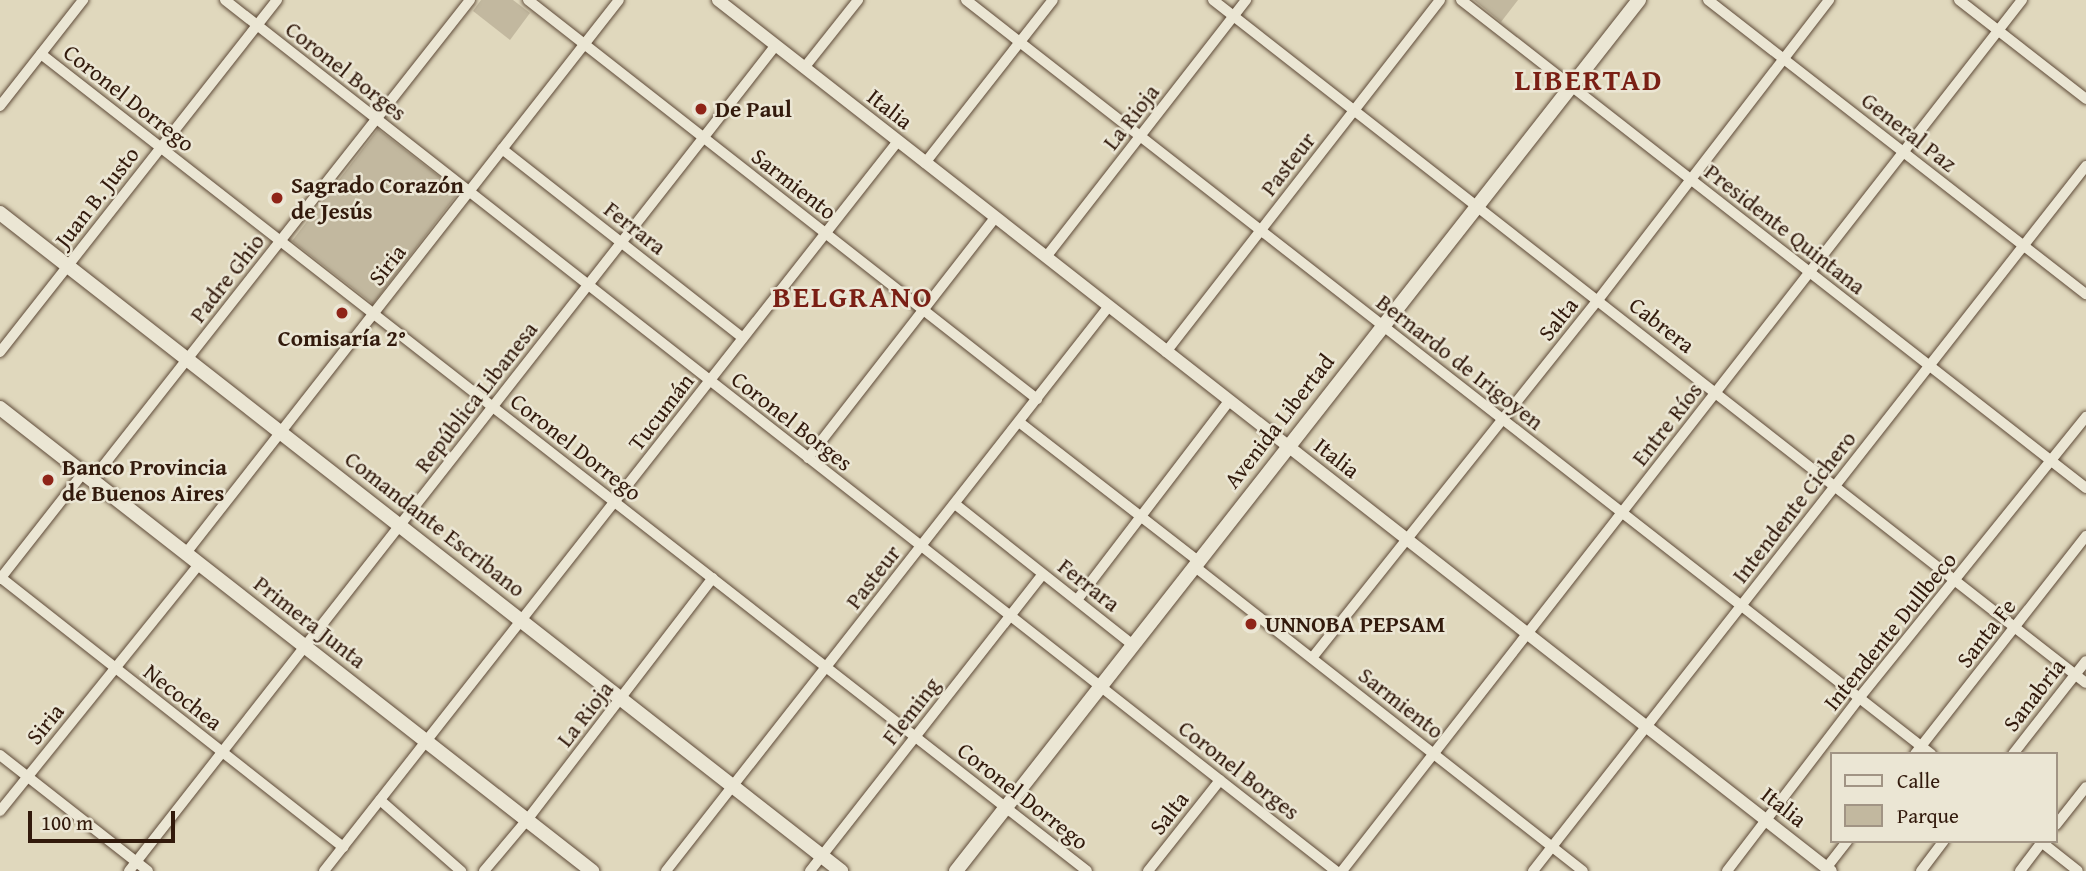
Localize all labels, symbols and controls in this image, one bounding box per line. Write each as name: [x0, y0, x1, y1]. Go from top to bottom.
street label: Coronel Borges: [280, 15, 412, 127]
street label: Coronel Dorrego: [58, 38, 200, 158]
district label: LIBERTAD: [1516, 61, 1662, 97]
street label: La Rioja: [1097, 79, 1165, 155]
street label: Italia: [862, 83, 918, 135]
street label: General Paz: [1856, 86, 1962, 178]
place label: De Paul: [715, 95, 792, 123]
marker: De Paul: [693, 101, 709, 117]
street label: Pasteur: [1255, 127, 1321, 201]
street label: Juan B. Justo: [49, 141, 145, 253]
street label: Sarmiento: [746, 142, 842, 226]
street label: Presidente Quintana: [1699, 158, 1871, 300]
place label: Sagrado Corazón de Jesús: [291, 171, 464, 225]
marker: Sagrado Corazón de Jesús: [269, 190, 285, 206]
street label: Ferrara: [599, 195, 671, 261]
street label: Padre Ghio: [184, 228, 270, 328]
street label: Siria: [362, 239, 412, 291]
district label: BELGRANO: [773, 278, 933, 314]
street label: Bernardo de Irigoyen: [1371, 288, 1549, 436]
street label: Cabrera: [1624, 291, 1700, 359]
street label: Salta: [1532, 292, 1584, 346]
marker: Comisaría 2°: [334, 305, 350, 321]
street label: República Libanesa: [408, 316, 544, 478]
place label: Comisaría 2°: [278, 324, 406, 352]
street label: Avenida Libertad: [1218, 348, 1340, 494]
street label: Coronel Borges: [726, 365, 858, 477]
street label: Tucumán: [622, 368, 700, 456]
street label: Entre Ríos: [1626, 377, 1708, 471]
street label: Coronel Dorrego: [505, 387, 647, 507]
street label: Intendente Cichero: [1726, 426, 1862, 588]
street label: Italia: [1309, 432, 1365, 484]
street label: Comandante Escribano: [339, 445, 531, 603]
place label: Banco Provincia de Buenos Aires: [62, 453, 227, 507]
marker: Banco Provincia de Buenos Aires: [40, 472, 56, 488]
street label: Pasteur: [840, 540, 906, 614]
street label: Intendente Dullbeco: [1818, 546, 1962, 716]
street label: Ferrara: [1053, 552, 1125, 618]
street label: Primera Junta: [248, 570, 372, 674]
street label: Santa Fe: [1950, 593, 2022, 673]
place label: UNNOBA PEPSAM: [1265, 610, 1445, 638]
marker: UNNOBA PEPSAM: [1243, 616, 1259, 632]
street label: Sanabria: [1997, 653, 2071, 737]
street label: Necochea: [138, 658, 228, 736]
street label: Sarmiento: [1353, 661, 1449, 745]
street label: Fleming: [876, 672, 946, 750]
street label: La Rioja: [551, 676, 619, 752]
street label: Siria: [20, 698, 70, 750]
street label: Coronel Borges: [1173, 714, 1305, 826]
street label: Coronel Dorrego: [952, 736, 1094, 856]
legend: [1830, 752, 2058, 843]
text: Calle: [1897, 765, 1940, 796]
street label: Italia: [1756, 781, 1812, 833]
street label: Salta: [1143, 786, 1195, 840]
scale bar: [32, 798, 178, 842]
text: Parque: [1897, 800, 1959, 831]
text: 100 m: [41, 807, 93, 838]

